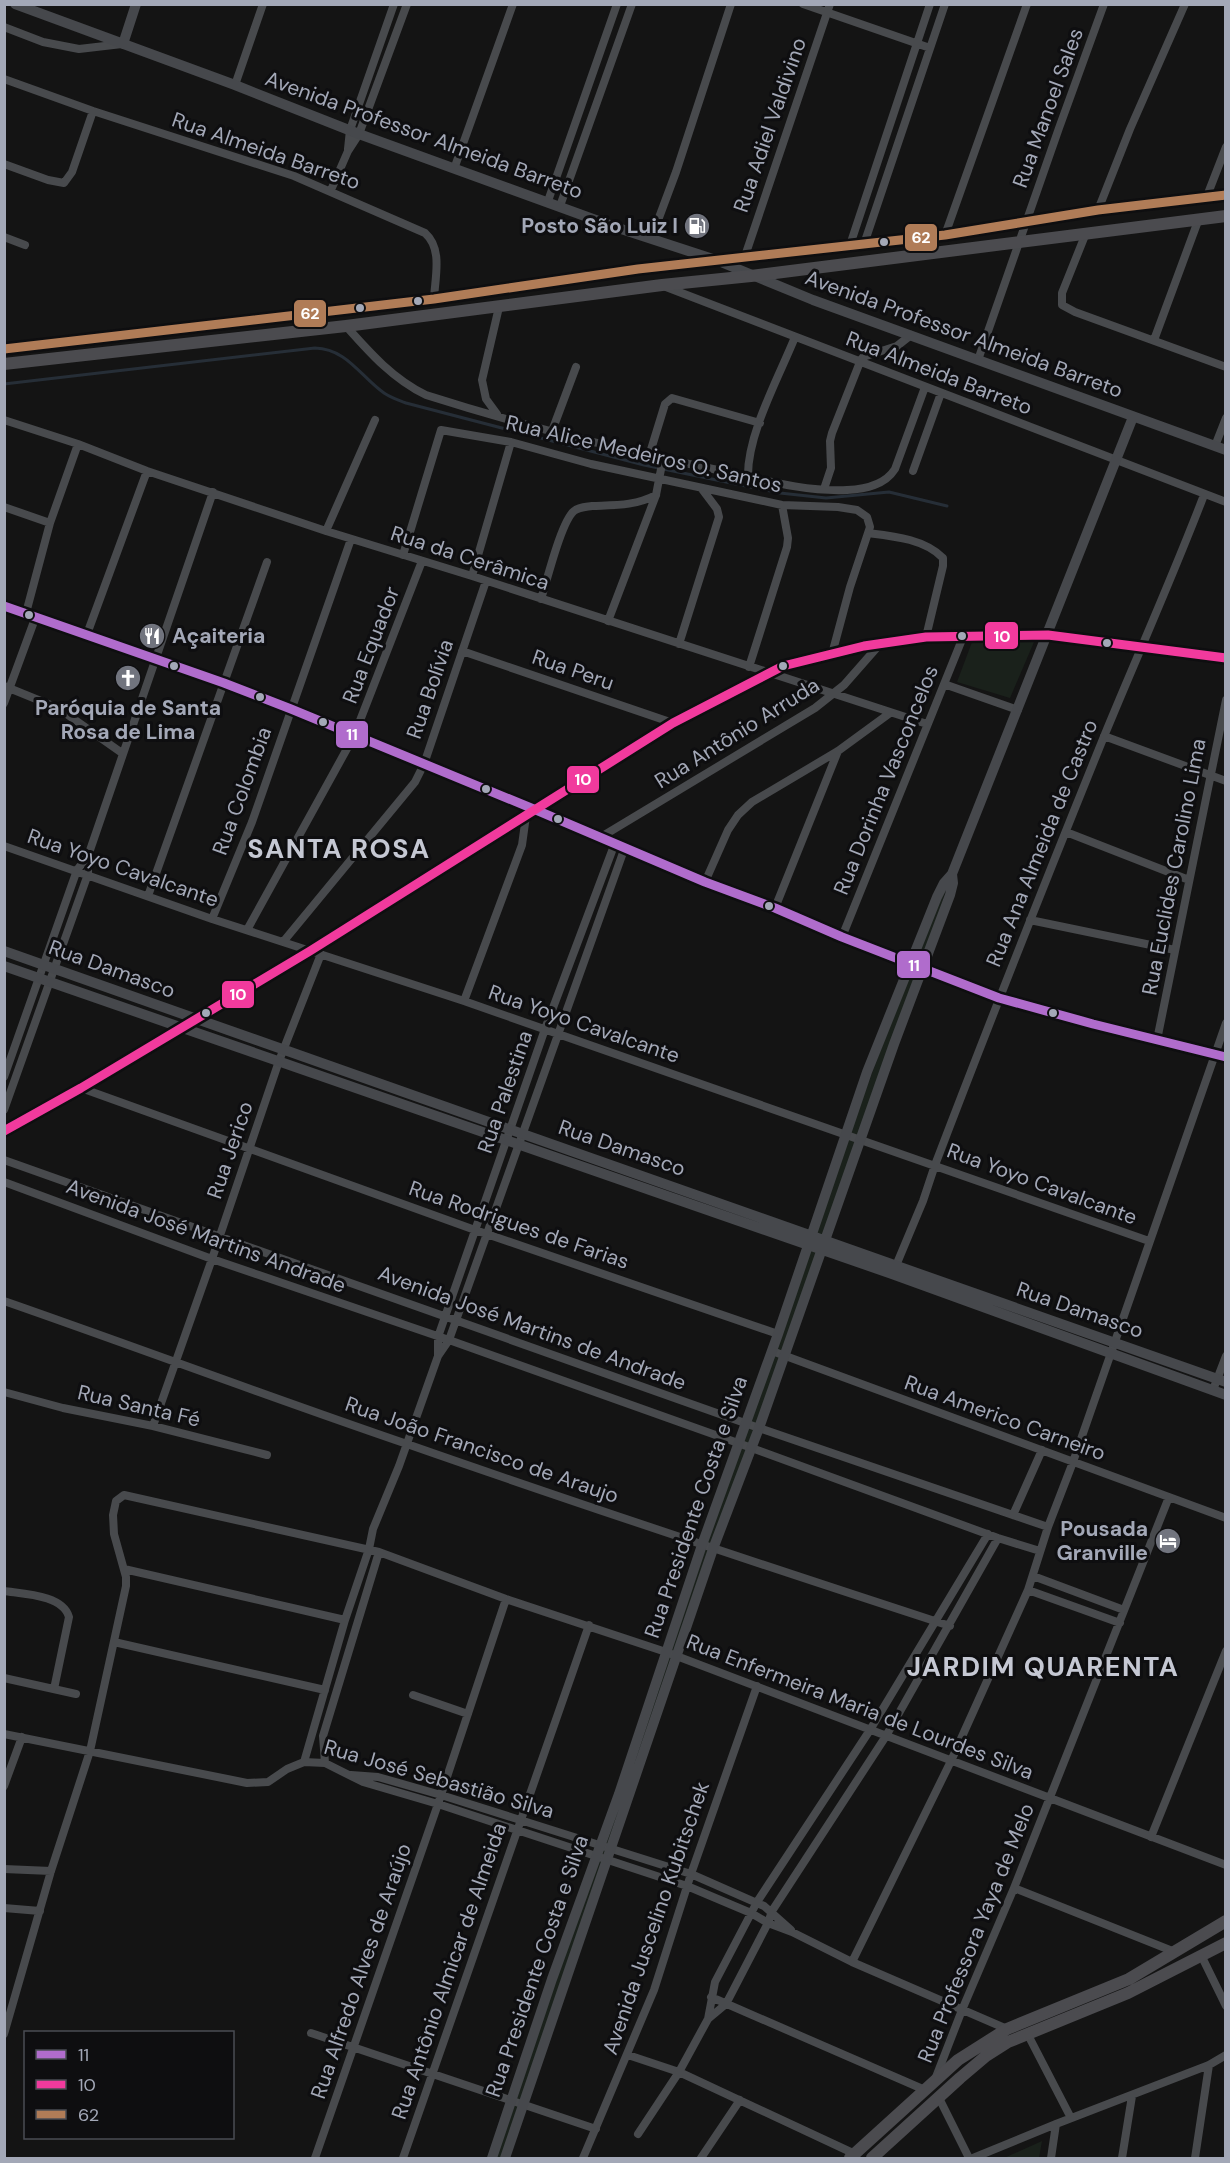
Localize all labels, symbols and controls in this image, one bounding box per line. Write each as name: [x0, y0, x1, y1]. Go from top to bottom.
street label: Rua Manoel Sales: [1006, 24, 1090, 192]
street label: Rua Adiel Valdivino: [727, 34, 813, 216]
street label: Avenida Professor Almeida Barreto: [261, 64, 587, 206]
street label: Rua Almeida Barreto: [168, 106, 364, 196]
fuel station icon: Posto São Luiz I: [682, 211, 712, 241]
place label: Posto São Luiz I: [521, 212, 678, 240]
line badge: 62: [904, 223, 938, 252]
text: 62: [911, 227, 931, 248]
unlabelled marker: [878, 236, 890, 248]
street label: Avenida Professor Almeida Barreto: [801, 263, 1127, 405]
unlabelled marker: [412, 295, 424, 307]
line badge: 62: [293, 299, 327, 328]
unlabelled marker: [354, 302, 366, 314]
text: 62: [300, 303, 320, 324]
street label: Rua Almeida Barreto: [842, 325, 1036, 421]
street label: Rua Alice Medeiros O. Santos: [503, 409, 785, 499]
street label: Rua da Cerâmica: [387, 519, 553, 597]
street label: Rua Equador: [336, 582, 406, 708]
unlabelled marker: [23, 609, 35, 621]
restaurant icon: Açaiteria: [137, 621, 167, 651]
line badge: 10: [984, 621, 1019, 650]
place label: Açaiteria: [172, 622, 265, 650]
text: 10: [993, 626, 1011, 647]
unlabelled marker: [956, 630, 968, 642]
street label: Rua Bolívia: [400, 635, 460, 743]
unlabelled marker: [1101, 637, 1113, 649]
street label: Rua Peru: [528, 643, 618, 697]
unlabelled marker: [168, 660, 180, 672]
unlabelled marker: [777, 660, 789, 672]
street label: Rua Dorinha Vasconcelos: [827, 661, 945, 899]
church icon: Paróquia de Santa Rosa de Lima: [113, 663, 143, 693]
street label: Rua Antônio Arruda: [649, 671, 825, 795]
unlabelled marker: [254, 691, 266, 703]
place label: Paróquia de Santa Rosa de Lima: [35, 694, 221, 746]
street label: Rua Ana Almeida de Castro: [980, 715, 1104, 971]
unlabelled marker: [317, 716, 329, 728]
line badge: 11: [335, 720, 369, 749]
street label: Rua Colombia: [206, 723, 278, 859]
text: 11: [346, 724, 358, 745]
street label: Rua Euclides Carolino Lima: [1135, 736, 1213, 998]
line badge: 10: [566, 765, 600, 794]
text: 10: [574, 769, 592, 790]
unlabelled marker: [480, 783, 492, 795]
unlabelled marker: [552, 813, 564, 825]
street label: Rua Yoyo Cavalcante: [24, 822, 222, 914]
district label: SANTA ROSA: [247, 831, 431, 866]
unlabelled marker: [763, 900, 775, 912]
street label: Rua Damasco: [45, 933, 179, 1005]
line badge: 11: [896, 950, 931, 979]
text: 11: [908, 955, 920, 976]
street label: Rua Yoyo Cavalcante: [485, 978, 683, 1070]
line badge: 10: [221, 980, 255, 1009]
text: 10: [229, 984, 247, 1005]
unlabelled marker: [200, 1007, 212, 1019]
unlabelled marker: [1047, 1007, 1059, 1019]
street label: Rua Palestina: [471, 1027, 539, 1157]
street label: Rua Jerico: [200, 1098, 260, 1202]
street label: Rua Damasco: [555, 1113, 689, 1183]
street label: Rua Yoyo Cavalcante: [943, 1137, 1141, 1231]
street label: Avenida José Martins Andrade: [62, 1172, 350, 1300]
street label: Rua Rodrigues de Farias: [405, 1174, 633, 1276]
street label: Avenida José Martins de Andrade: [374, 1259, 690, 1397]
street label: Rua Damasco: [1013, 1275, 1147, 1345]
street label: Rua Americo Carneiro: [901, 1369, 1109, 1467]
street label: Rua Presidente Costa e Silva: [638, 1372, 754, 1642]
street label: Rua Santa Fé: [75, 1378, 203, 1434]
street label: Rua João Francisco de Araujo: [342, 1390, 622, 1510]
place label: Pousada Granville: [1056, 1515, 1148, 1567]
hotel icon: Pousada Granville: [1153, 1526, 1183, 1556]
street label: Rua Enfermeira Maria de Lourdes Silva: [683, 1628, 1037, 1786]
district label: JARDIM QUARENTA: [907, 1649, 1179, 1684]
street label: Rua José Sebastião Silva: [321, 1733, 557, 1825]
street label: Avenida Juscelino Kubitschek: [596, 1777, 716, 2058]
street label: Rua Professora Yaya de Melo: [911, 1799, 1041, 2067]
street label: Rua Antônio Almicar de Almeida: [385, 1819, 513, 2123]
street label: Rua Presidente Costa e Silva: [479, 1831, 595, 2101]
street label: Rua Alfredo Alves de Araújo: [304, 1840, 418, 2102]
legend: [24, 2031, 234, 2139]
text: 11: [78, 2043, 89, 2067]
text: 10: [78, 2073, 96, 2097]
text: 62: [78, 2103, 99, 2127]

